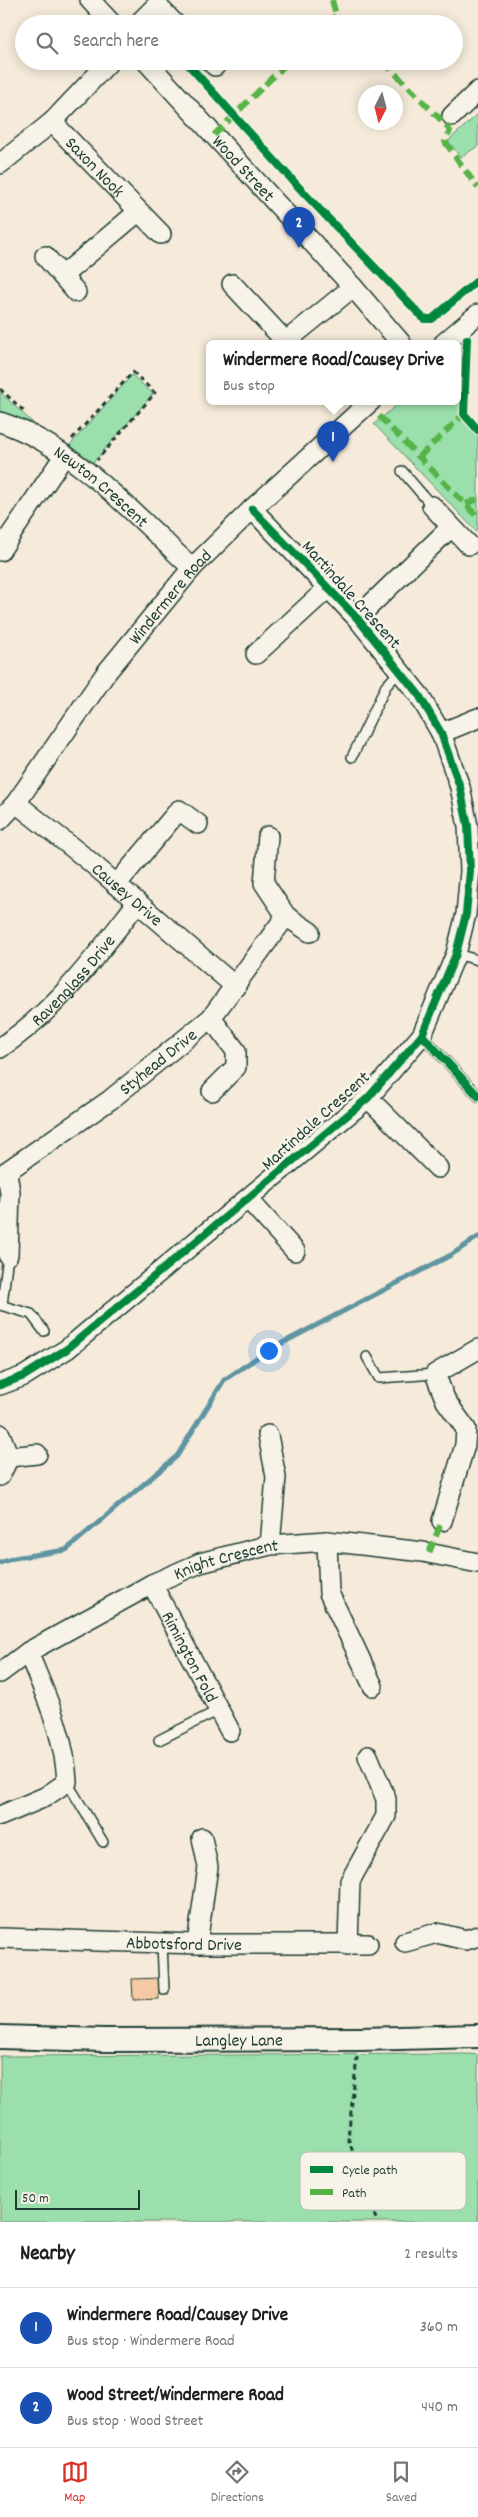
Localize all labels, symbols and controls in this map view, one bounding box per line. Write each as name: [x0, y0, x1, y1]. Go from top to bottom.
search box: [15, 15, 463, 70]
icon: search: [33, 29, 61, 57]
text: Search here: [73, 29, 159, 56]
north arrow: [358, 85, 403, 130]
street label: Wood Street: [205, 131, 279, 209]
street label: Saxon Nook: [58, 132, 129, 204]
pin: 2: [283, 207, 315, 248]
popup: [206, 340, 461, 405]
text: Windermere Road/Causey Drive: [223, 348, 444, 375]
text: Bus stop: [223, 375, 275, 398]
pin: 1: [317, 421, 349, 462]
street label: Newton Crescent: [48, 441, 153, 535]
street label: Martindale Crescent: [295, 536, 406, 656]
street label: Windermere Road: [124, 545, 219, 651]
street label: Causey Drive: [85, 858, 167, 934]
street label: Ravenglass Drive: [27, 931, 123, 1034]
street label: Styhead Drive: [115, 1024, 204, 1103]
street label: Martindale Crescent: [257, 1066, 377, 1177]
your location: [256, 1338, 282, 1364]
street label: Knight Crescent: [170, 1534, 279, 1588]
street label: Rimington Fold: [154, 1608, 223, 1708]
street label: Abbotsford Drive: [125, 1932, 242, 1959]
street label: Langley Lane: [195, 2029, 283, 2055]
legend: [300, 2152, 466, 2210]
text: Cycle path: [342, 2161, 398, 2181]
text: Path: [342, 2184, 367, 2204]
scale bar: [15, 2187, 140, 2210]
text: 50 m: [22, 2189, 49, 2209]
text: Nearby: [20, 2240, 75, 2270]
text: 2 results: [404, 2243, 458, 2266]
text: Windermere Road/Causey Drive: [67, 2303, 288, 2330]
text: 1: [34, 2316, 38, 2339]
text: 360 m: [420, 2316, 458, 2339]
text: Bus stop · Windermere Road: [67, 2330, 235, 2353]
text: Wood Street/Windermere Road: [67, 2383, 284, 2410]
text: 2: [33, 2396, 40, 2419]
text: 440 m: [421, 2396, 458, 2419]
text: Bus stop · Wood Street: [67, 2410, 203, 2433]
tab: Map: [61, 2458, 89, 2508]
tab: Directions: [211, 2458, 264, 2508]
tab: Saved: [386, 2458, 417, 2508]

